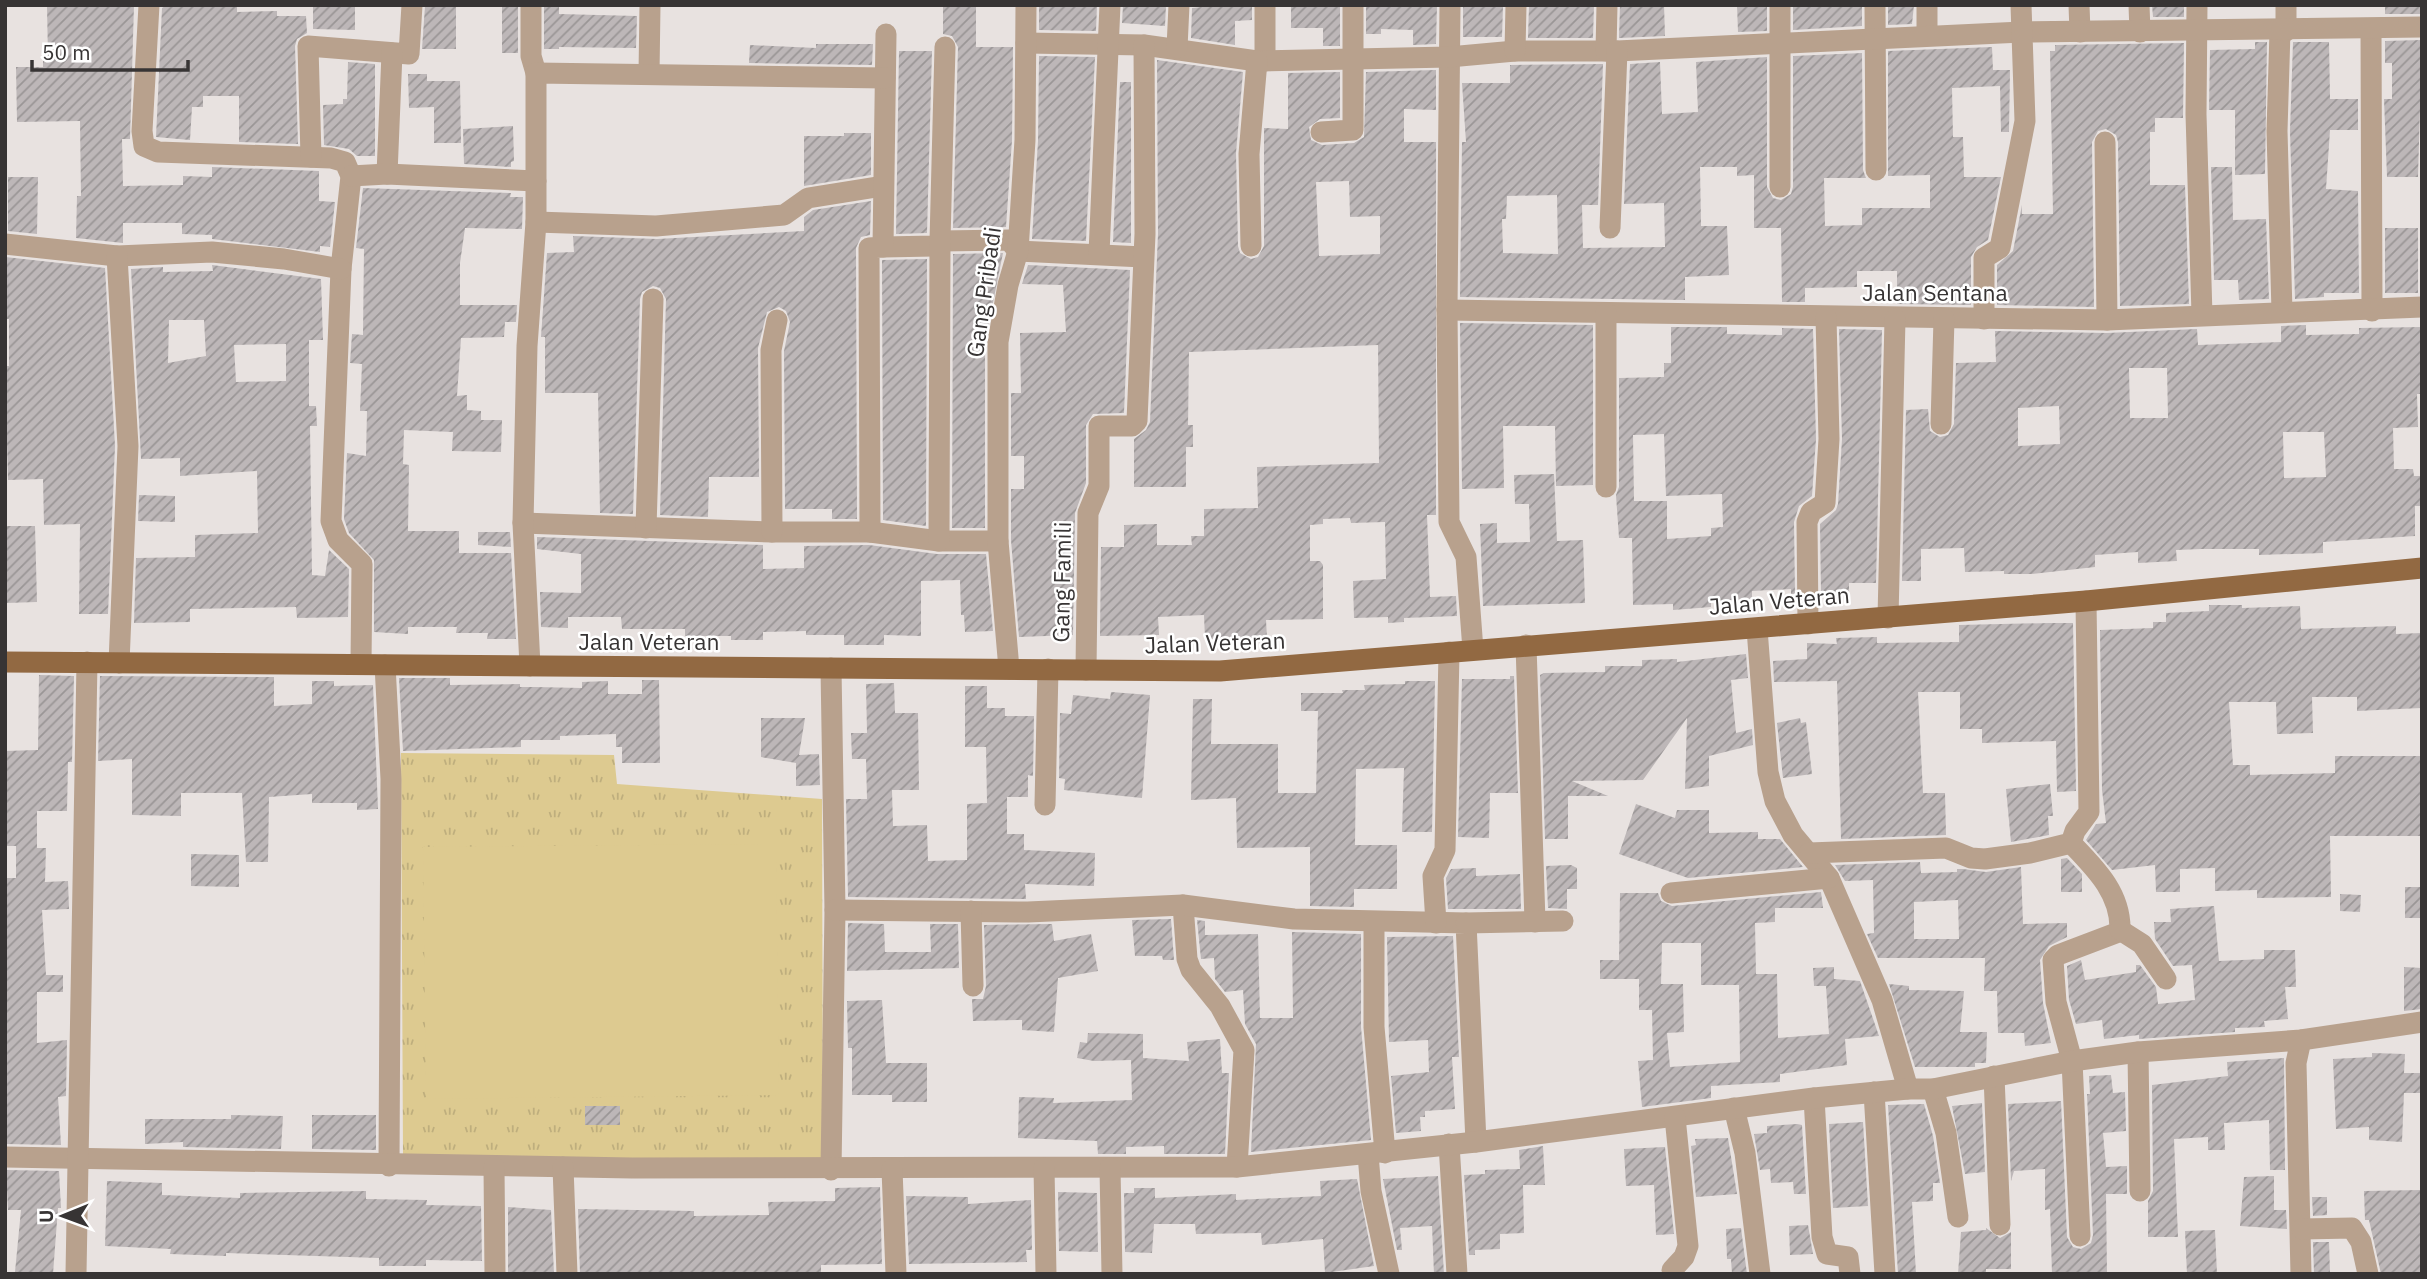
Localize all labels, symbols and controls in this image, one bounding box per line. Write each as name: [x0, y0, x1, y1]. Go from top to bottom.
scale bar: [32, 28, 187, 72]
text: 50 m: [42, 38, 91, 66]
street label: Gang Pribadi: [959, 225, 1007, 359]
street label: Jalan Sentana: [1862, 277, 2008, 307]
street label: Gang Famili: [1045, 521, 1077, 643]
street label: Jalan Veteran: [1707, 579, 1851, 621]
street label: Jalan Veteran: [1144, 625, 1286, 659]
street label: Jalan Veteran: [578, 626, 720, 656]
north arrow: [28, 1181, 98, 1251]
text: U: [34, 1209, 58, 1223]

